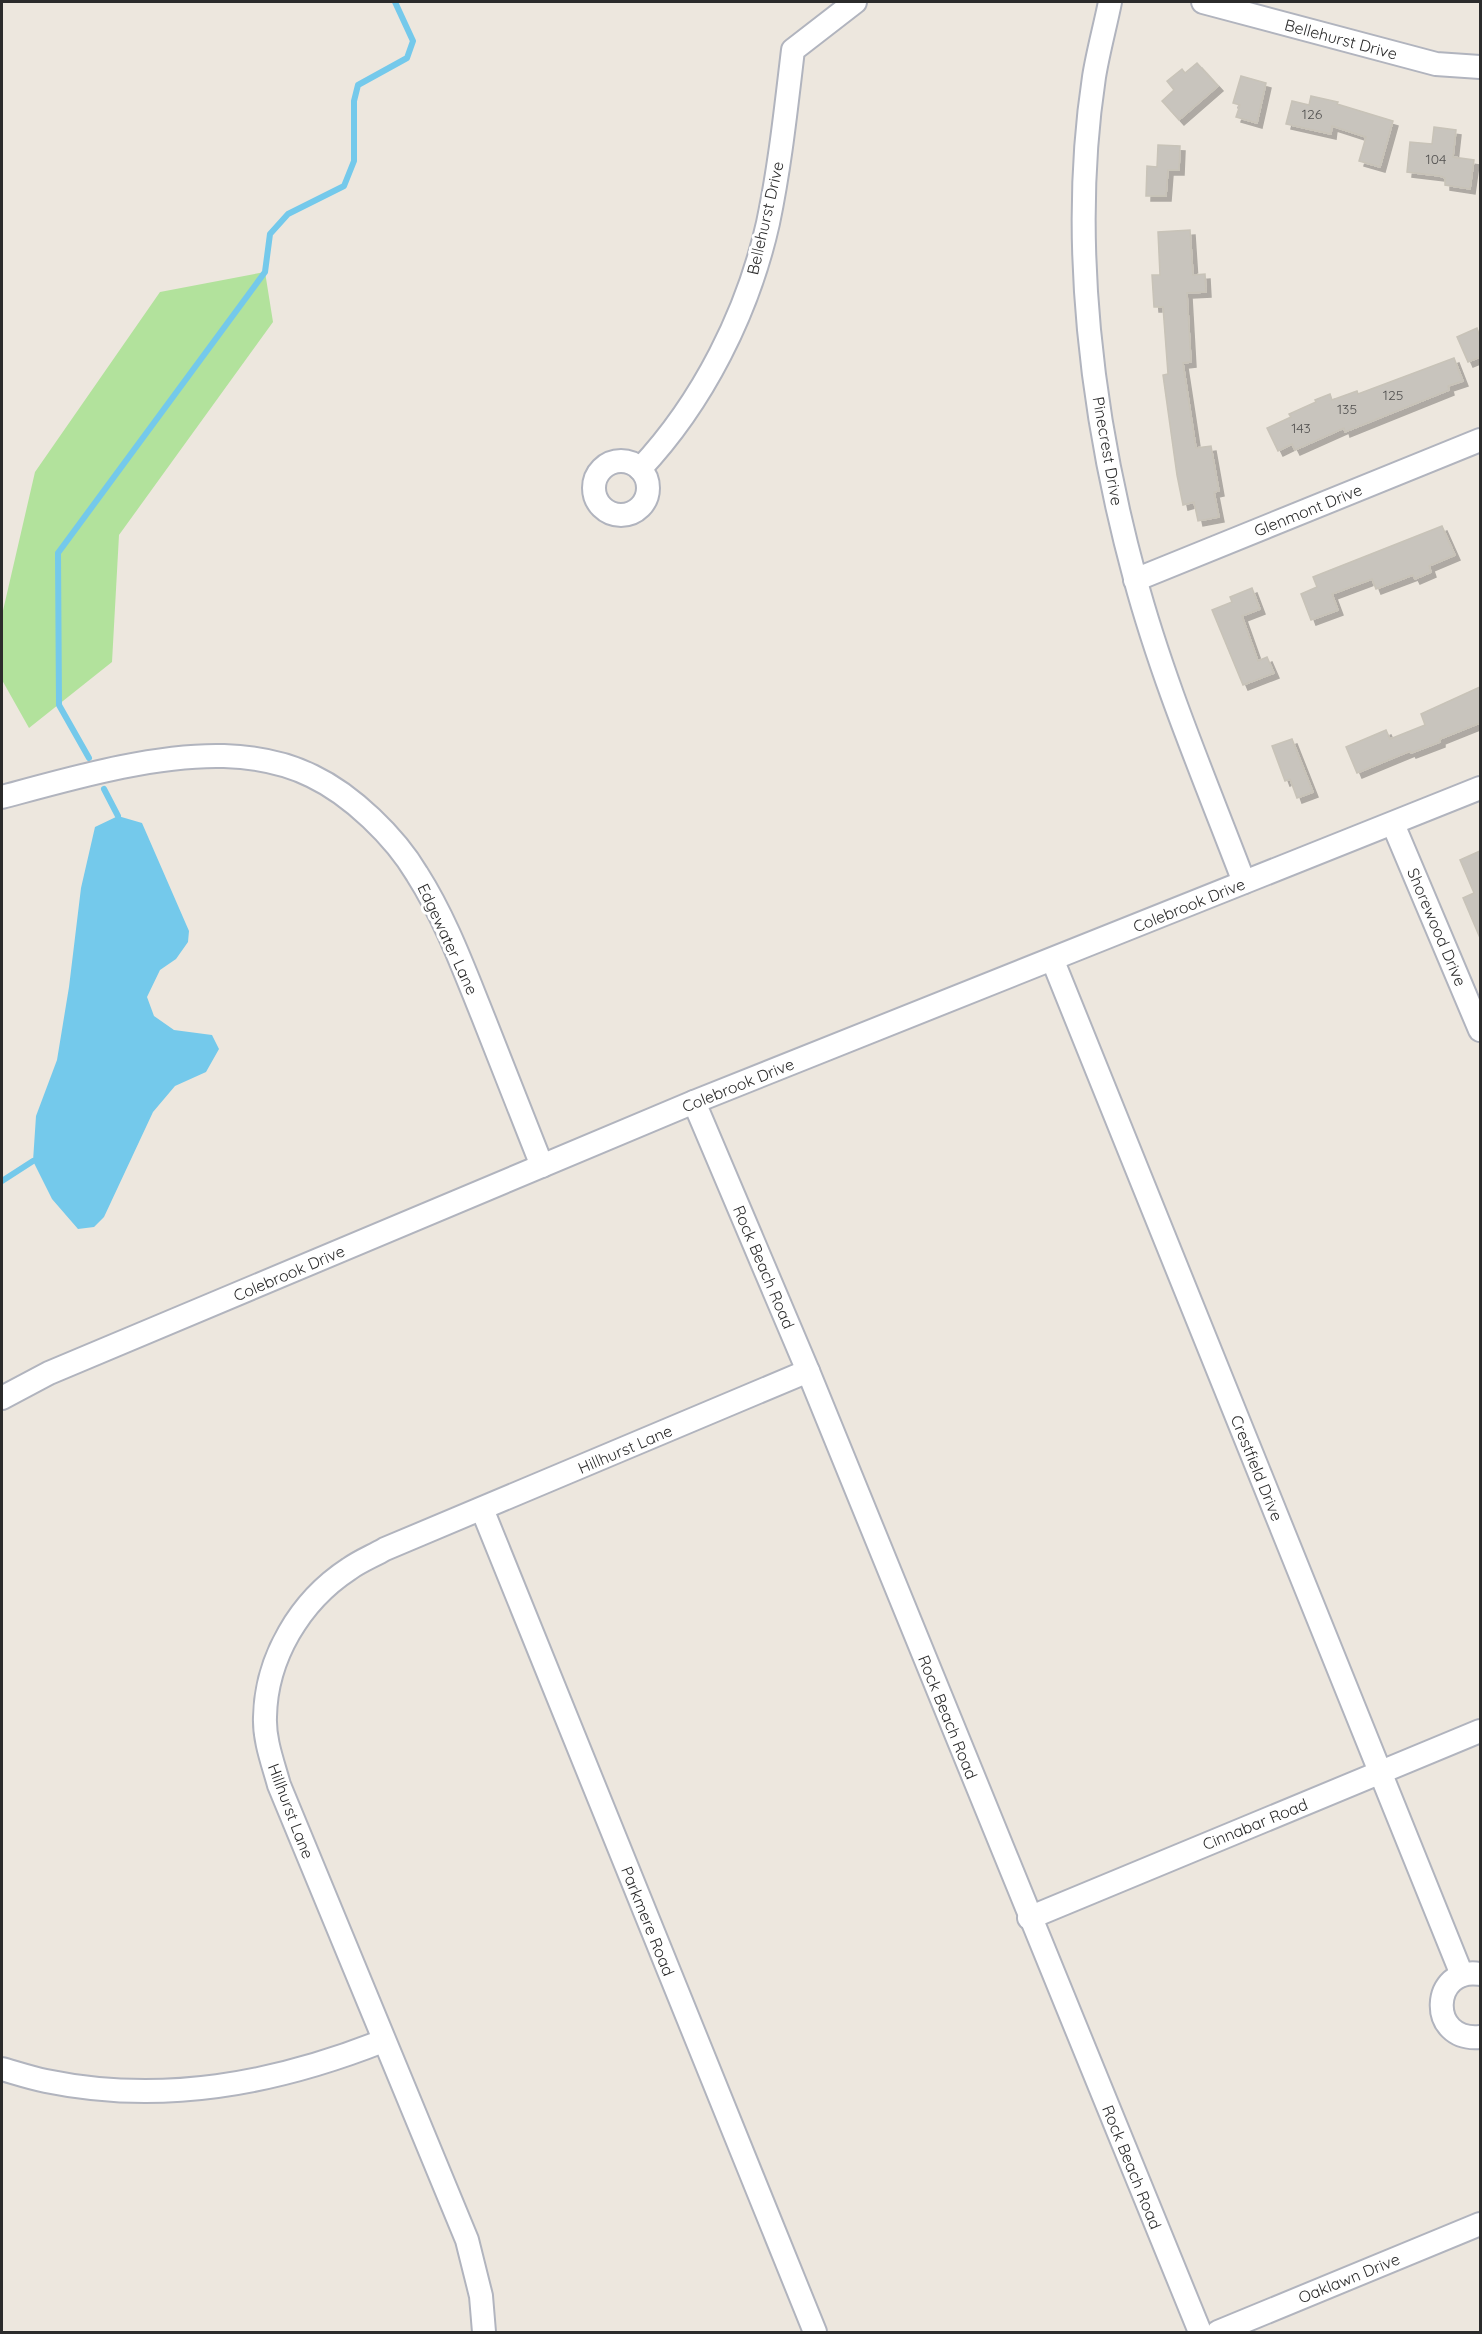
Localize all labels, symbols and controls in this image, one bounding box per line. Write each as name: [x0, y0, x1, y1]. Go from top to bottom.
street label: Bellehurst Drive: [1282, 14, 1400, 64]
house number: 126: [1302, 105, 1323, 123]
house number: 104: [1426, 150, 1446, 168]
street label: Bellehurst Drive: [742, 159, 788, 277]
house number: 125: [1383, 386, 1403, 404]
street label: Pinecrest Drive: [1089, 395, 1127, 507]
house number: 135: [1337, 400, 1357, 418]
house number: 143: [1291, 419, 1311, 437]
street label: Glenmont Drive: [1251, 479, 1365, 541]
street label: Shorewood Drive: [1403, 865, 1471, 989]
street label: Colebrook Drive: [1130, 873, 1248, 937]
street label: Edgewater Lane: [413, 880, 483, 998]
street label: Colebrook Drive: [679, 1053, 797, 1117]
street label: Rock Beach Road: [729, 1202, 799, 1332]
street label: Colebrook Drive: [230, 1241, 348, 1305]
street label: Crestfield Drive: [1227, 1412, 1287, 1524]
street label: Hillhurst Lane: [575, 1420, 675, 1478]
street label: Rock Beach Road: [914, 1652, 982, 1782]
street label: Hillhurst Lane: [264, 1761, 318, 1861]
street label: Cinnabar Road: [1199, 1794, 1311, 1854]
street label: Parkmere Road: [617, 1863, 679, 1979]
street label: Rock Beach Road: [1098, 2102, 1166, 2232]
street label: Oaklawn Drive: [1295, 2249, 1403, 2307]

